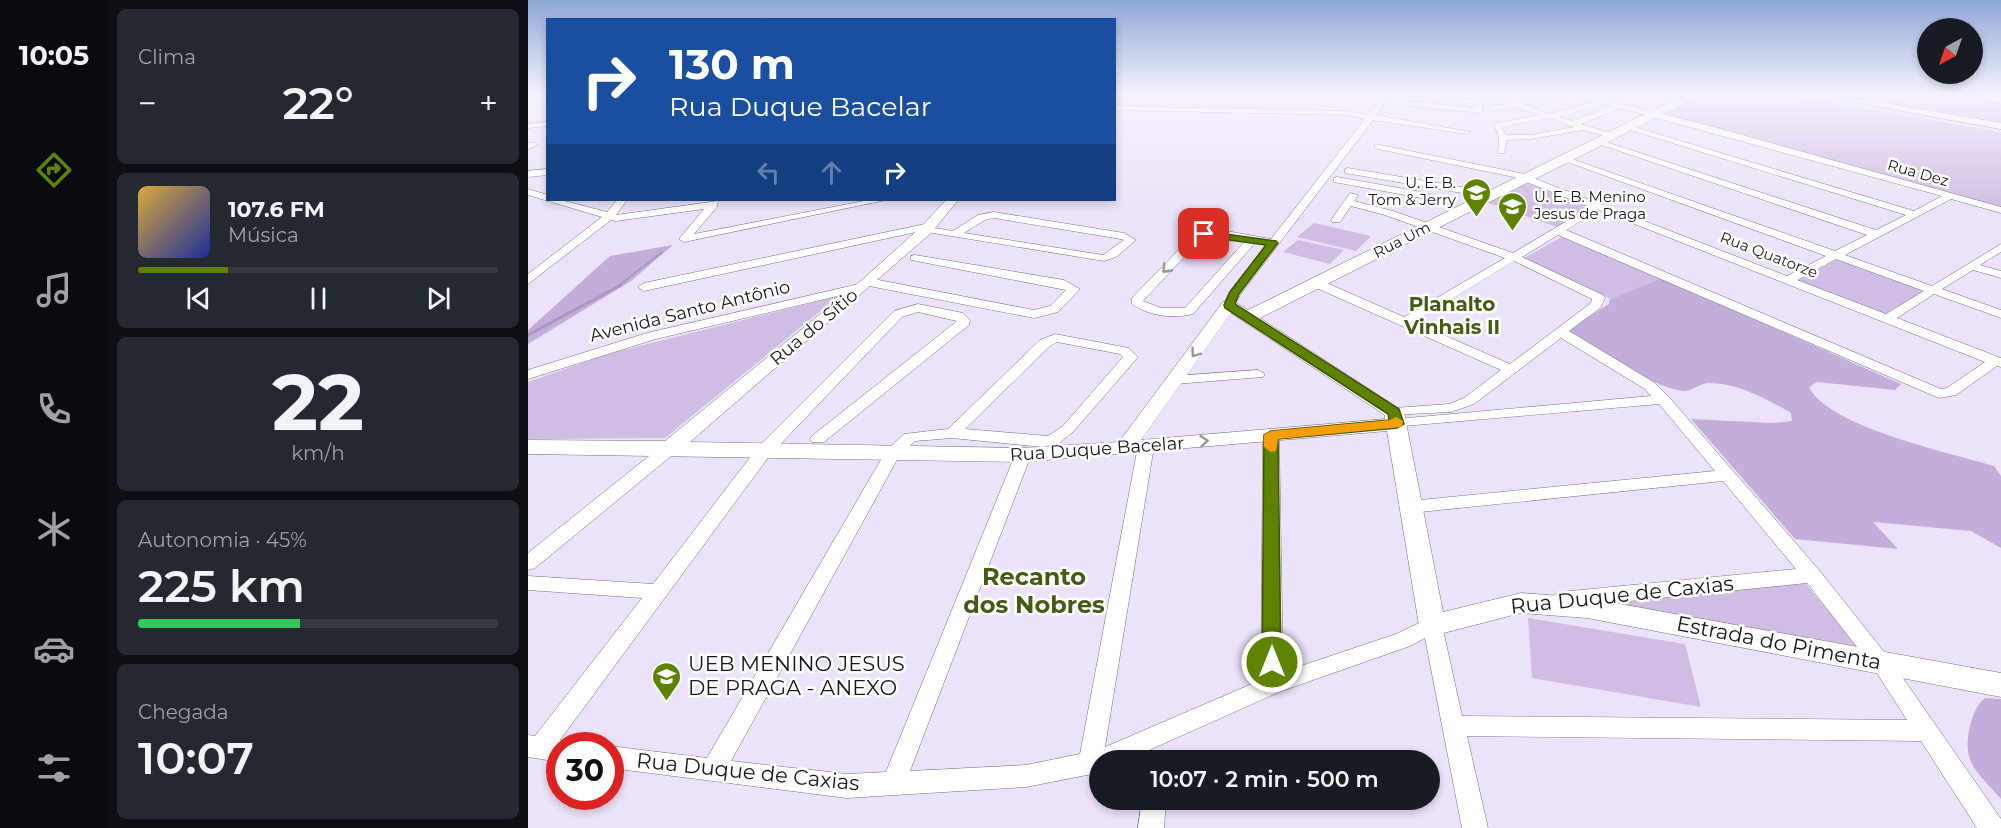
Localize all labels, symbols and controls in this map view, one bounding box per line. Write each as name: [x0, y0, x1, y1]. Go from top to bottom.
north arrow: [1917, 18, 1983, 84]
map controls: [1917, 18, 1983, 84]
text: 130 m: [669, 38, 795, 90]
text: 10:05: [19, 39, 89, 72]
icon: right: [570, 42, 648, 120]
text: Clima: [138, 45, 196, 69]
text: 22°: [282, 75, 354, 130]
text: −: [138, 83, 157, 123]
text: +: [479, 83, 498, 123]
text: Rua Duque Bacelar: [669, 90, 932, 123]
icon: directions: [33, 149, 75, 191]
street label: Rua Dez: [1885, 155, 1951, 190]
icon: left: [752, 156, 785, 189]
icon: ahead: [815, 156, 848, 189]
icon: right: [878, 156, 911, 189]
place label: U. E. B. Tom & Jerry: [1368, 173, 1457, 209]
school or university icon: U. E. B. Tom & Jerry: [1461, 176, 1493, 218]
place label: U. E. B. Menino Jesus de Praga: [1533, 187, 1646, 223]
school or university icon: U. E. B. Menino Jesus de Praga: [1497, 190, 1529, 232]
text: 107.6 FM: [228, 196, 325, 223]
pin: [1178, 208, 1229, 259]
icon: arrive: [1187, 217, 1220, 250]
street label: Rua Um: [1370, 217, 1433, 262]
text: Música: [228, 223, 299, 247]
street label: Rua Quatorze: [1718, 227, 1821, 282]
one-way arrow: [1162, 261, 1173, 272]
icon: music: [33, 269, 75, 311]
street label: Avenida Santo Antônio: [587, 275, 793, 347]
icon: previous: [182, 282, 215, 315]
icon: pause: [302, 282, 335, 315]
icon: next: [422, 282, 455, 315]
street label: Rua do Sítio: [766, 284, 862, 370]
district label: Planalto Vinhais II: [1403, 292, 1500, 339]
one-way arrow: [1191, 346, 1202, 357]
text: 22: [272, 354, 364, 450]
icon: phone: [33, 388, 75, 430]
street label: Rua Duque Bacelar: [1009, 432, 1185, 466]
one-way arrow: [1199, 435, 1209, 448]
text: km/h: [291, 441, 345, 465]
icon: climate: [33, 508, 75, 550]
text: Autonomia · 45%: [138, 528, 307, 552]
text: 225 km: [138, 558, 305, 613]
district label: Recanto dos Nobres: [963, 562, 1105, 619]
street label: Rua Duque de Caxias: [1509, 570, 1735, 619]
street label: Estrada do Pimenta: [1675, 610, 1884, 675]
icon: car: [33, 628, 75, 670]
position arrow: [1240, 630, 1304, 694]
place label: UEB MENINO JESUS DE PRAGA - ANEXO: [688, 651, 905, 700]
school or university icon: UEB MENINO JESUS DE PRAGA - ANEXO: [651, 660, 683, 702]
text: Chegada: [138, 700, 229, 724]
text: 10:07: [138, 730, 254, 785]
speed limit sign: 30: [546, 732, 624, 810]
icon: filters: [33, 747, 75, 789]
street label: Rua Duque de Caxias: [635, 747, 861, 796]
text: 10:07 · 2 min · 500 m: [1150, 766, 1379, 793]

